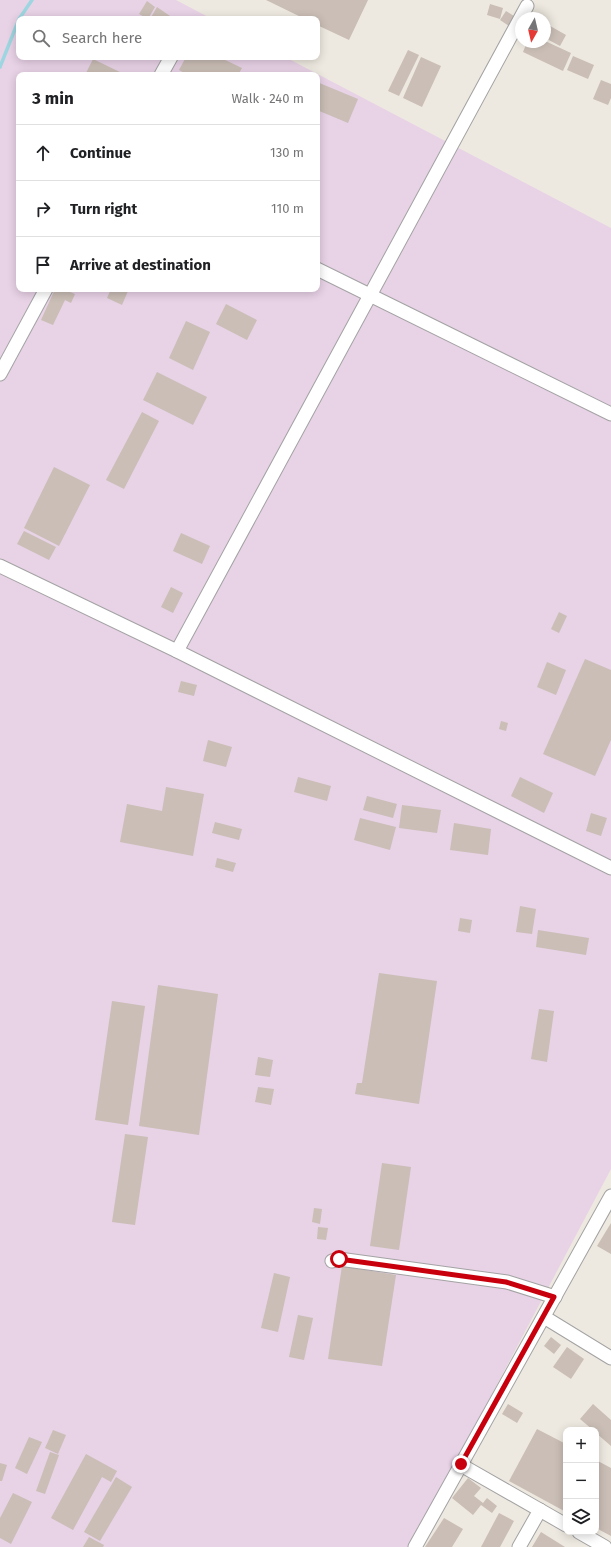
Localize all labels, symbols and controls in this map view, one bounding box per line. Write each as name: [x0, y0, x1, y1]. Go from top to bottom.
north arrow: [515, 12, 551, 48]
search box: [16, 16, 320, 60]
icon: search: [30, 27, 52, 49]
text: Search here: [62, 29, 142, 47]
text: 3 min: [32, 88, 74, 109]
text: Walk · 240 m: [231, 91, 304, 106]
icon: ahead: [32, 142, 54, 164]
text: Continue: [70, 144, 131, 162]
text: 130 m: [270, 145, 304, 160]
icon: right: [32, 198, 54, 220]
text: Turn right: [70, 200, 137, 218]
text: 110 m: [271, 201, 304, 216]
icon: arrive: [32, 254, 54, 276]
text: Arrive at destination: [70, 256, 211, 274]
route start: [330, 1250, 348, 1268]
map controls: [563, 1427, 599, 1535]
button: +: [563, 1427, 599, 1463]
route end: [452, 1455, 470, 1473]
button: −: [563, 1463, 599, 1499]
button: layers: [563, 1499, 599, 1535]

